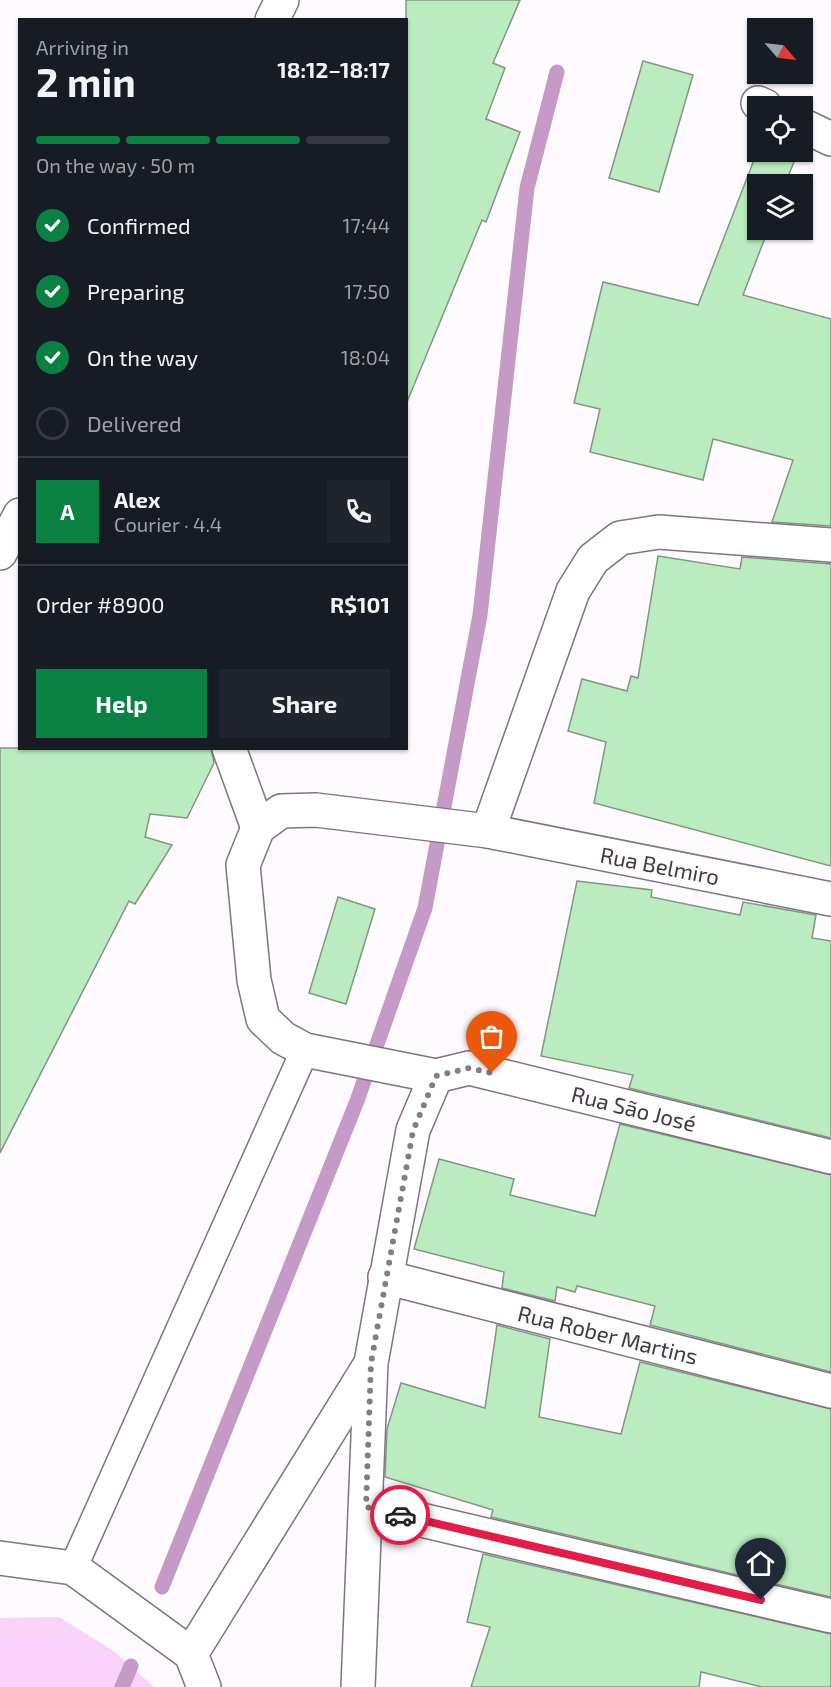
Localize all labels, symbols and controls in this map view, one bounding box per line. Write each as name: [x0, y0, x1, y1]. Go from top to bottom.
north arrow: [747, 18, 813, 84]
map controls: [747, 18, 813, 240]
text: Arriving in: [36, 35, 129, 59]
text: 18:12–18:17: [277, 56, 390, 82]
text: 2 min: [36, 58, 136, 105]
button: locate: [747, 96, 813, 162]
text: On the way · 50 m: [36, 153, 195, 177]
button: layers: [747, 174, 813, 240]
icon: check: [36, 209, 69, 242]
text: Confirmed: [87, 212, 191, 238]
text: 17:44: [342, 213, 390, 237]
icon: check: [36, 275, 69, 308]
text: Preparing: [87, 278, 185, 304]
text: 17:50: [344, 279, 390, 303]
icon: check: [36, 341, 69, 374]
text: On the way: [87, 344, 198, 370]
text: 18:04: [341, 345, 390, 369]
text: Delivered: [87, 410, 182, 436]
button: phone: [327, 480, 390, 543]
text: Alex: [114, 486, 160, 512]
text: A: [60, 498, 75, 524]
text: Courier · 4.4: [114, 512, 222, 536]
text: Order #8900: [36, 591, 165, 617]
text: R$101: [330, 591, 390, 617]
button: Help: [36, 669, 207, 738]
button: Share: [219, 669, 390, 738]
street label: Rua Belmiro: [598, 841, 722, 889]
pin: [466, 1011, 517, 1073]
icon: bag: [475, 1020, 508, 1053]
street label: Rua São José: [569, 1080, 699, 1136]
street label: Rua Rober Martins: [515, 1299, 701, 1369]
courier: [370, 1485, 430, 1545]
icon: car: [384, 1499, 417, 1532]
pin: [735, 1538, 786, 1600]
icon: home: [744, 1547, 777, 1580]

